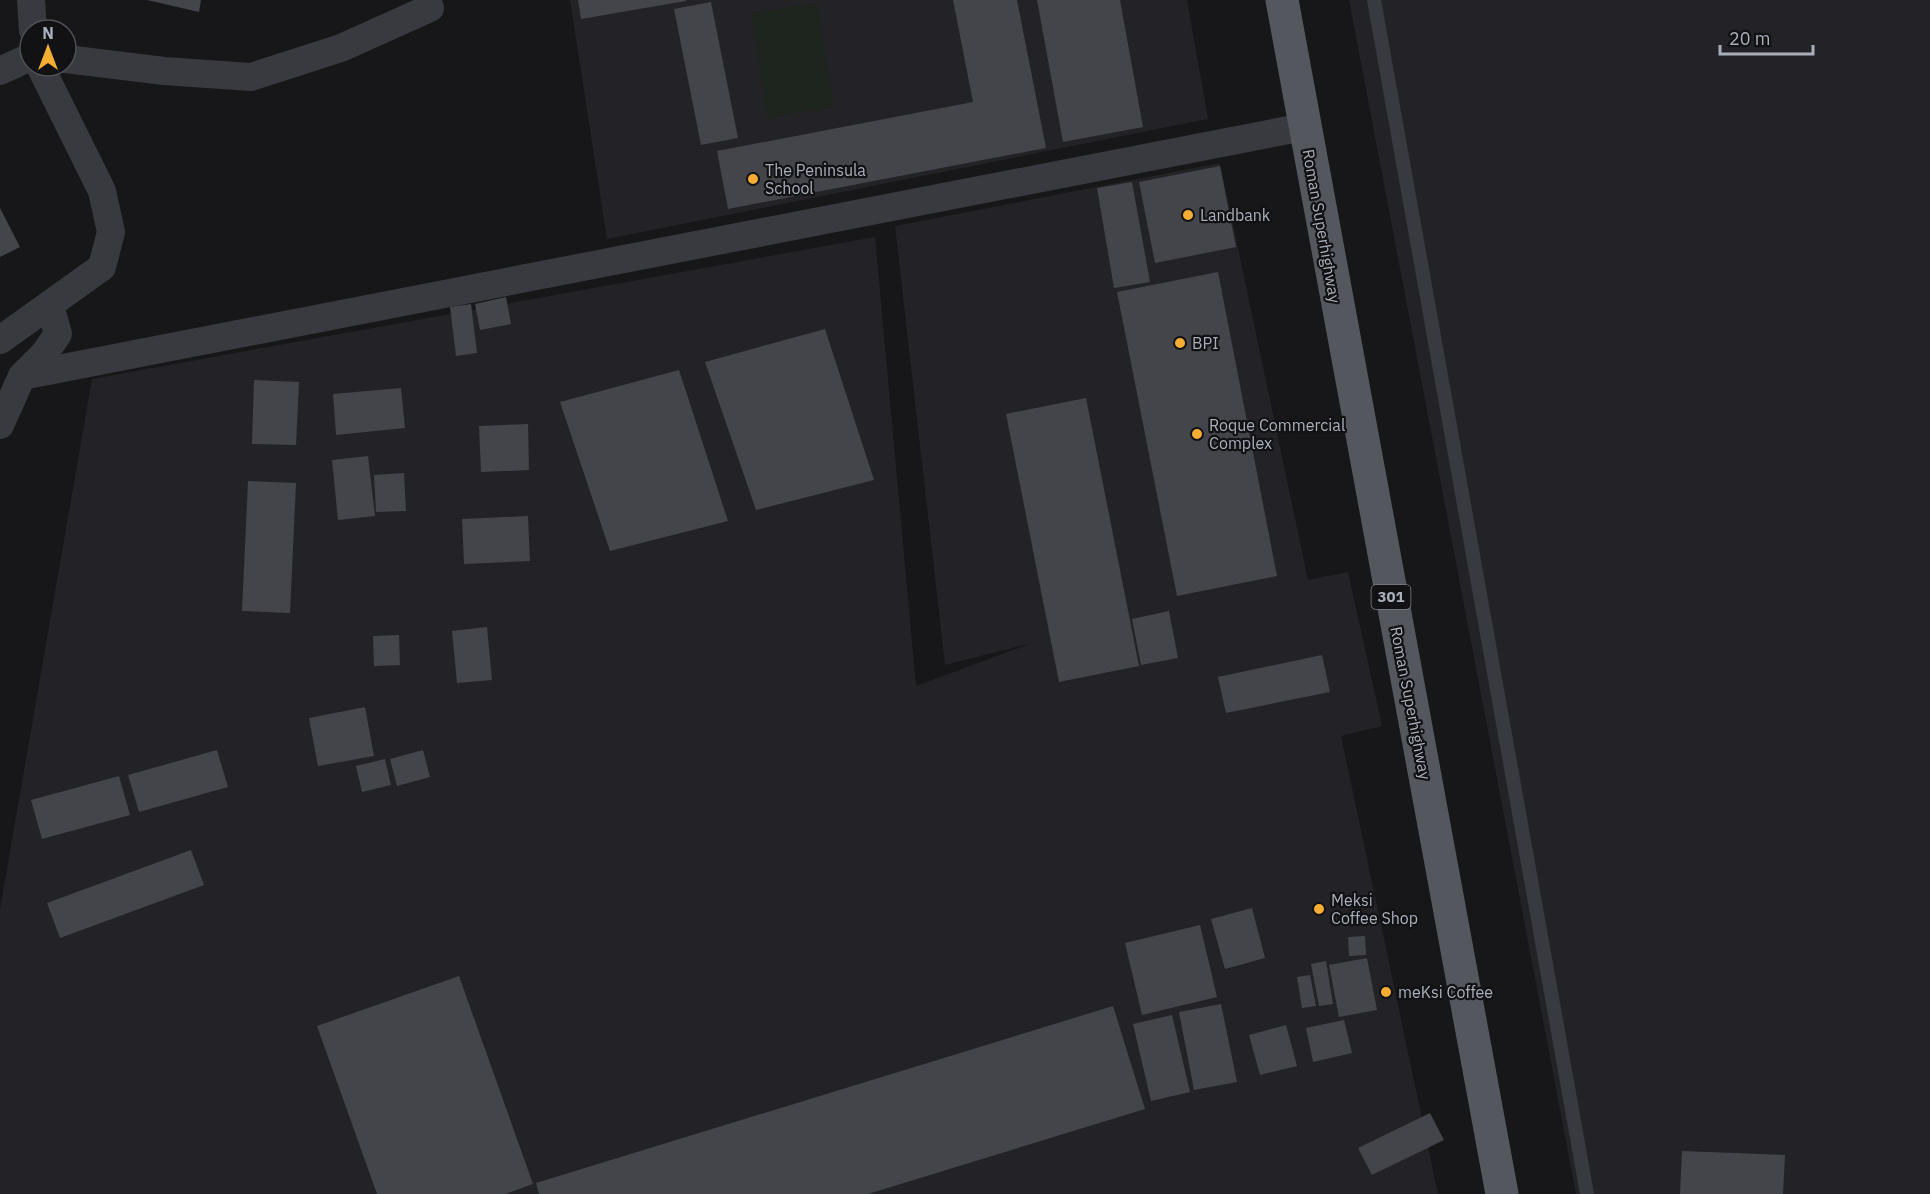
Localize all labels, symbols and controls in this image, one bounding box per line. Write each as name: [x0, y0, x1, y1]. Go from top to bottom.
north arrow: [18, 18, 78, 78]
scale bar: [1720, 18, 1813, 56]
text: N: [42, 23, 54, 43]
text: 20 m: [1729, 27, 1771, 50]
street label: Roman Superhighway: [1299, 148, 1345, 304]
place label: The Peninsula School: [765, 160, 866, 198]
marker: The Peninsula School: [746, 172, 760, 186]
place label: Landbank: [1200, 205, 1271, 225]
marker: Landbank: [1181, 208, 1195, 222]
place label: BPI: [1192, 333, 1219, 353]
marker: BPI: [1173, 336, 1187, 350]
place label: Roque Commercial Complex: [1209, 415, 1345, 453]
marker: Roque Commercial Complex: [1190, 427, 1204, 441]
road number: 301: [1372, 585, 1410, 609]
street label: Roman Superhighway: [1386, 625, 1436, 781]
place label: Meksi Coffee Shop: [1331, 890, 1418, 928]
marker: Meksi Coffee Shop: [1312, 902, 1326, 916]
place label: meKsi Coffee: [1398, 982, 1493, 1002]
marker: meKsi Coffee: [1379, 985, 1393, 999]

